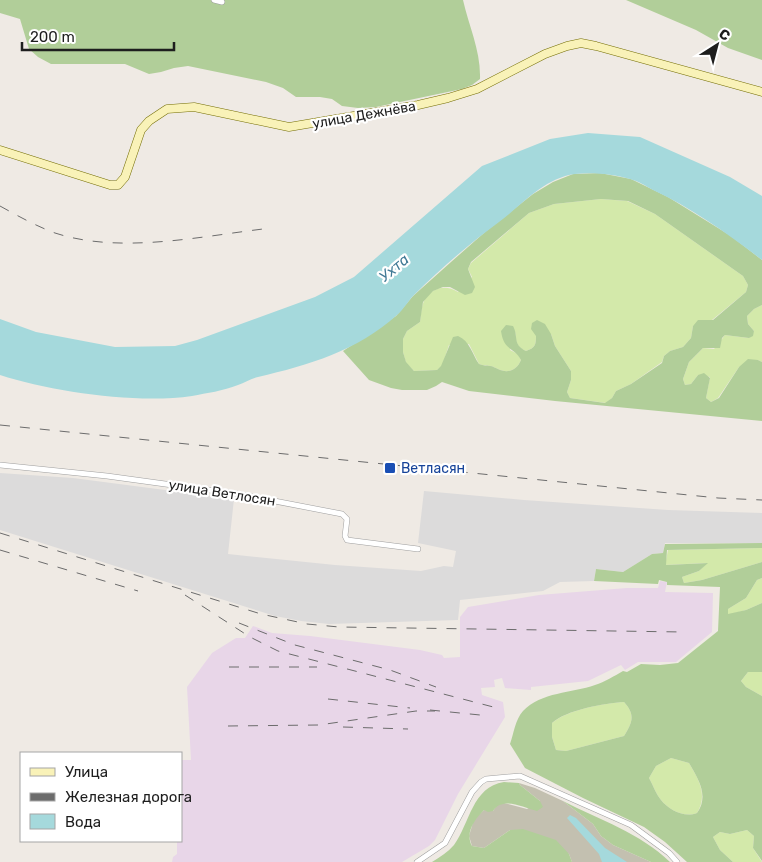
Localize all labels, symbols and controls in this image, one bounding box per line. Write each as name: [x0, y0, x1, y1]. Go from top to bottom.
scale bar: [22, 20, 175, 52]
north arrow: [692, 20, 742, 70]
text: С: [715, 25, 733, 45]
text: 200 m: [30, 28, 75, 46]
street label: улица Дежнёва: [311, 98, 417, 132]
water label: Ухта: [375, 250, 413, 286]
place label: Ветласян: [401, 460, 465, 477]
marker: Ветласян: [383, 461, 397, 475]
street label: улица Ветлосян: [167, 476, 277, 510]
legend: [20, 752, 182, 842]
text: Улица: [65, 763, 108, 781]
text: Железная дорога: [65, 788, 192, 806]
text: Вода: [65, 813, 101, 831]

